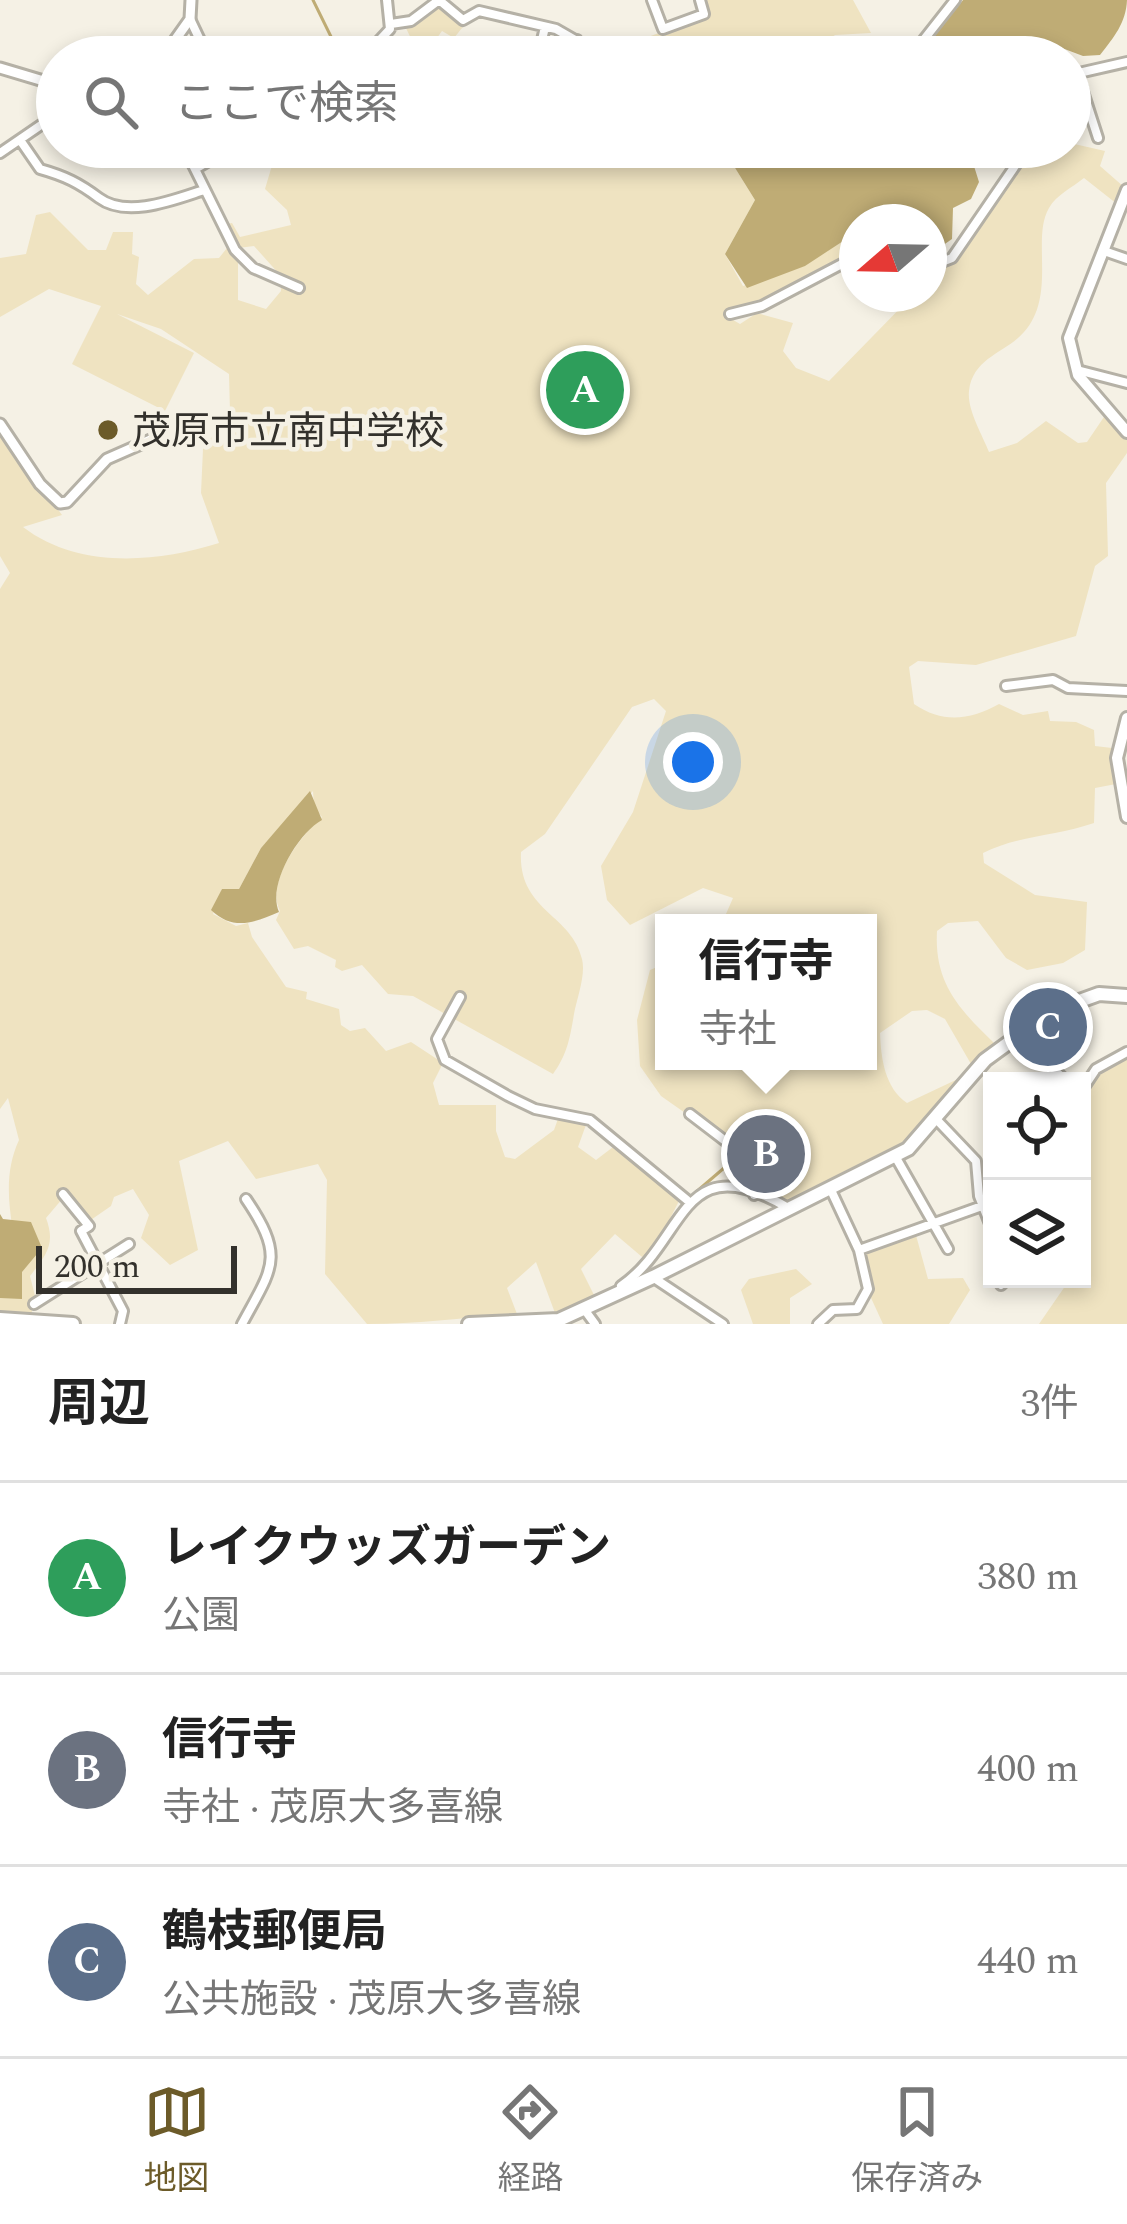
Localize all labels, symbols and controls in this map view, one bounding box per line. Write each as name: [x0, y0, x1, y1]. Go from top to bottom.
search box: [36, 36, 1091, 168]
icon: search: [78, 69, 144, 135]
text: ここで検索: [174, 70, 399, 139]
north arrow: [839, 204, 947, 312]
pin: A: [546, 345, 624, 435]
place label: 茂原市立南中学校: [132, 403, 444, 462]
marker: 茂原市立南中学校: [95, 417, 121, 443]
your location: [663, 732, 723, 792]
popup: [655, 914, 877, 1070]
text: 信行寺: [698, 928, 834, 997]
pin: C: [1009, 982, 1087, 1072]
text: 寺社: [698, 1001, 777, 1060]
map controls: [983, 1072, 1091, 1288]
button: locate: [983, 1072, 1091, 1180]
pin: B: [727, 1109, 805, 1199]
button: layers: [983, 1180, 1091, 1288]
scale bar: [36, 1240, 237, 1293]
text: 200 m: [54, 1242, 140, 1292]
text: 周辺: [48, 1366, 150, 1444]
text: 3件: [1020, 1375, 1079, 1434]
text: レイクウッズガーデン: [162, 1514, 611, 1583]
text: A: [72, 1548, 102, 1607]
text: 380 m: [977, 1548, 1079, 1607]
text: 公園: [162, 1587, 240, 1646]
text: 信行寺: [162, 1706, 297, 1775]
text: B: [73, 1740, 101, 1799]
text: 400 m: [977, 1740, 1079, 1799]
text: 寺社 · 茂原大多喜線: [162, 1779, 503, 1838]
text: 鶴枝郵便局: [162, 1898, 387, 1967]
text: C: [73, 1932, 101, 1991]
text: 440 m: [977, 1932, 1079, 1991]
text: 公共施設 · 茂原大多喜線: [162, 1971, 581, 2030]
tab: 地図: [144, 2079, 210, 2204]
tab: 経路: [497, 2079, 563, 2204]
tab: 保存済み: [851, 2079, 983, 2204]

